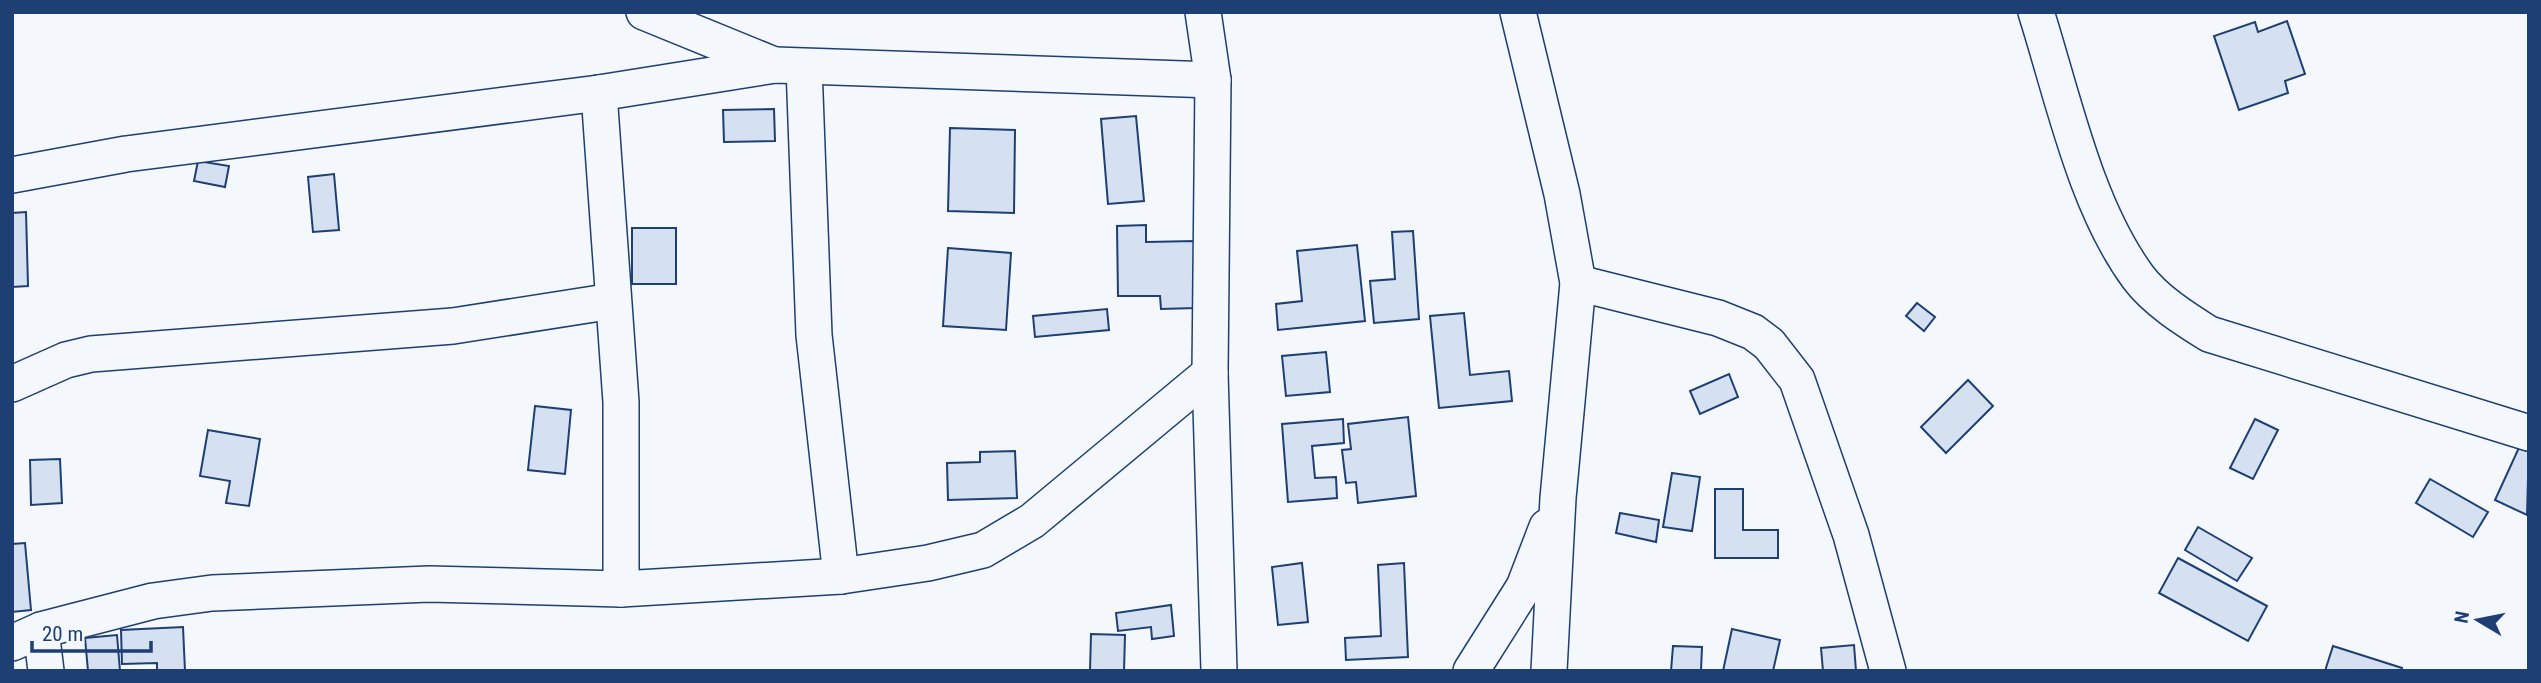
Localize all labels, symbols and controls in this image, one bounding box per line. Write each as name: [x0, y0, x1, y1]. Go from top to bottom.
north arrow: [2443, 585, 2513, 655]
text: N: [2449, 609, 2474, 625]
scale bar: [32, 610, 150, 654]
text: 20 m: [42, 622, 83, 646]

